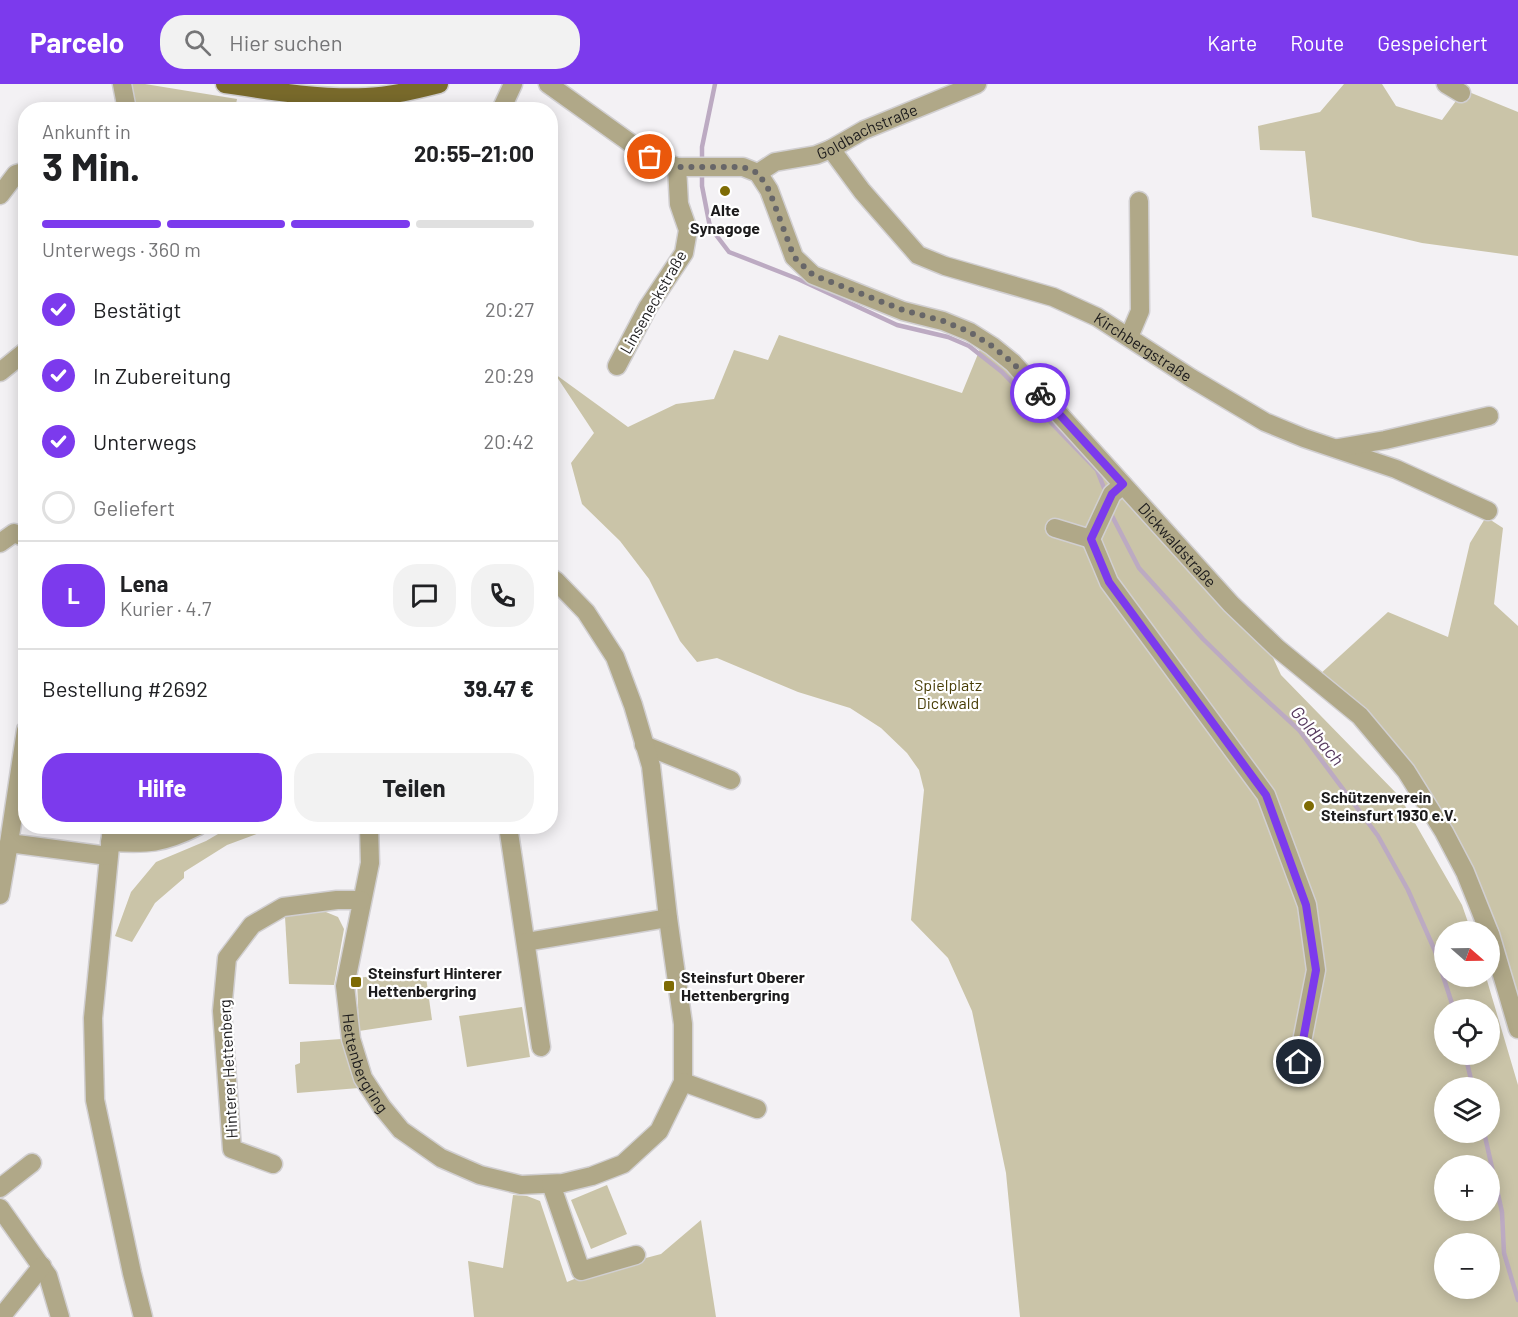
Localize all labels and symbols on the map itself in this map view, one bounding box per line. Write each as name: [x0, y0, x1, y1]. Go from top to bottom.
street label: Goldbachstraße: [813, 99, 920, 163]
pin: [624, 131, 675, 182]
marker: Alte Synagoge: [718, 184, 732, 198]
place label: Alte Synagoge: [690, 200, 760, 237]
street label: Linseneckstraße: [615, 247, 690, 357]
street label: Kirchbergstraße: [1091, 308, 1196, 385]
courier: [1010, 363, 1070, 423]
street label: Dickwaldstraße: [1135, 498, 1221, 591]
park label: Spielplatz Dickwald: [914, 675, 982, 712]
water label: Goldbach: [1286, 701, 1349, 770]
place label: Schützenverein Steinsfurt 1930 e.V.: [1321, 787, 1457, 824]
marker: Schützenverein Steinsfurt 1930 e.V.: [1302, 799, 1316, 813]
north arrow: [1434, 921, 1500, 987]
place label: Steinsfurt Hinterer Hettenbergring: [368, 963, 502, 1000]
place label: Steinsfurt Oberer Hettenbergring: [681, 967, 805, 1004]
marker: Steinsfurt Hinterer Hettenbergring: [349, 975, 363, 989]
marker: Steinsfurt Oberer Hettenbergring: [662, 979, 676, 993]
street label: Hinterer Hettenberg: [214, 999, 241, 1139]
street label: Hettenbergring: [339, 1012, 393, 1116]
pin: [1273, 1036, 1324, 1087]

